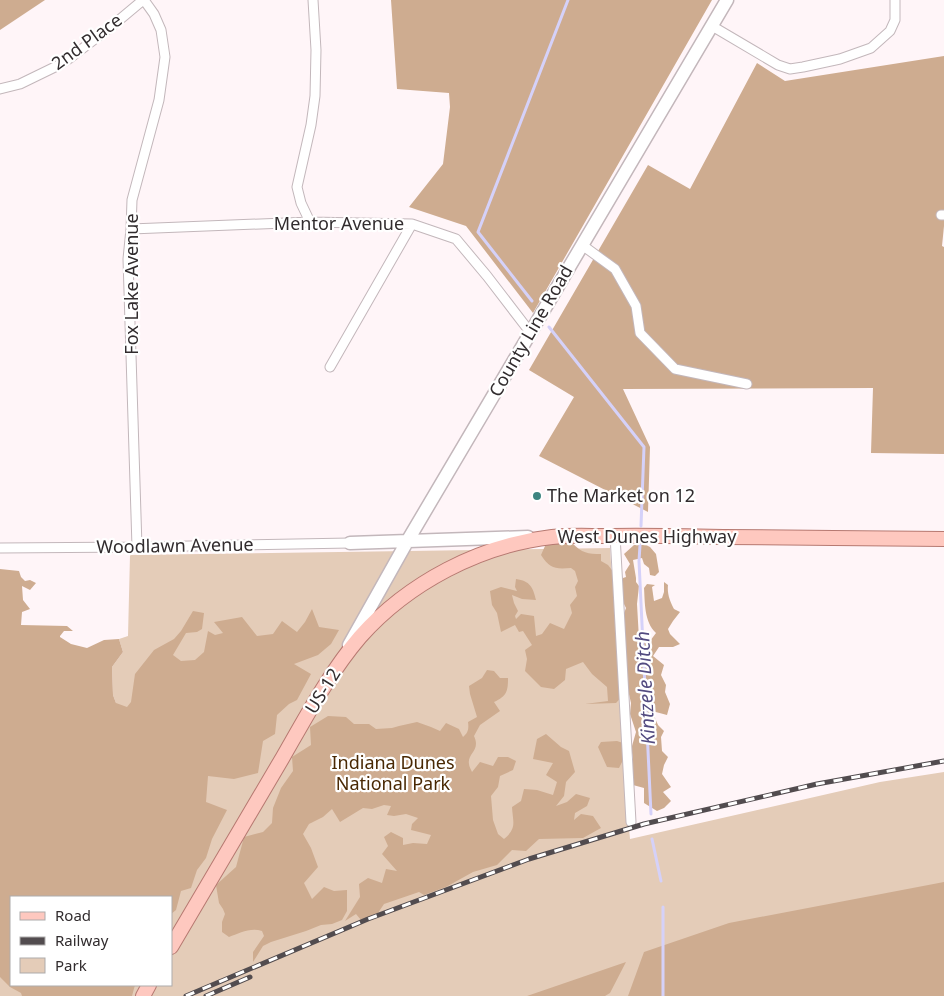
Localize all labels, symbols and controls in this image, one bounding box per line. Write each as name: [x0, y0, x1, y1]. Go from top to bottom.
street label: 2nd Place: [46, 8, 126, 75]
street label: Mentor Avenue: [274, 211, 404, 235]
street label: Fox Lake Avenue: [119, 213, 143, 355]
street label: County Line Road: [483, 260, 578, 401]
place label: The Market on 12: [547, 483, 695, 507]
marker: The Market on 12: [531, 490, 543, 502]
street label: West Dunes Highway: [558, 524, 737, 548]
street label: Woodlawn Avenue: [96, 532, 254, 558]
water label: Kintzele Ditch: [629, 631, 661, 745]
street label: US-12: [299, 663, 345, 718]
park label: Indiana Dunes National Park: [331, 750, 455, 795]
legend: [10, 896, 172, 986]
text: Road: [55, 905, 91, 925]
text: Railway: [55, 930, 109, 950]
text: Park: [55, 955, 87, 975]

